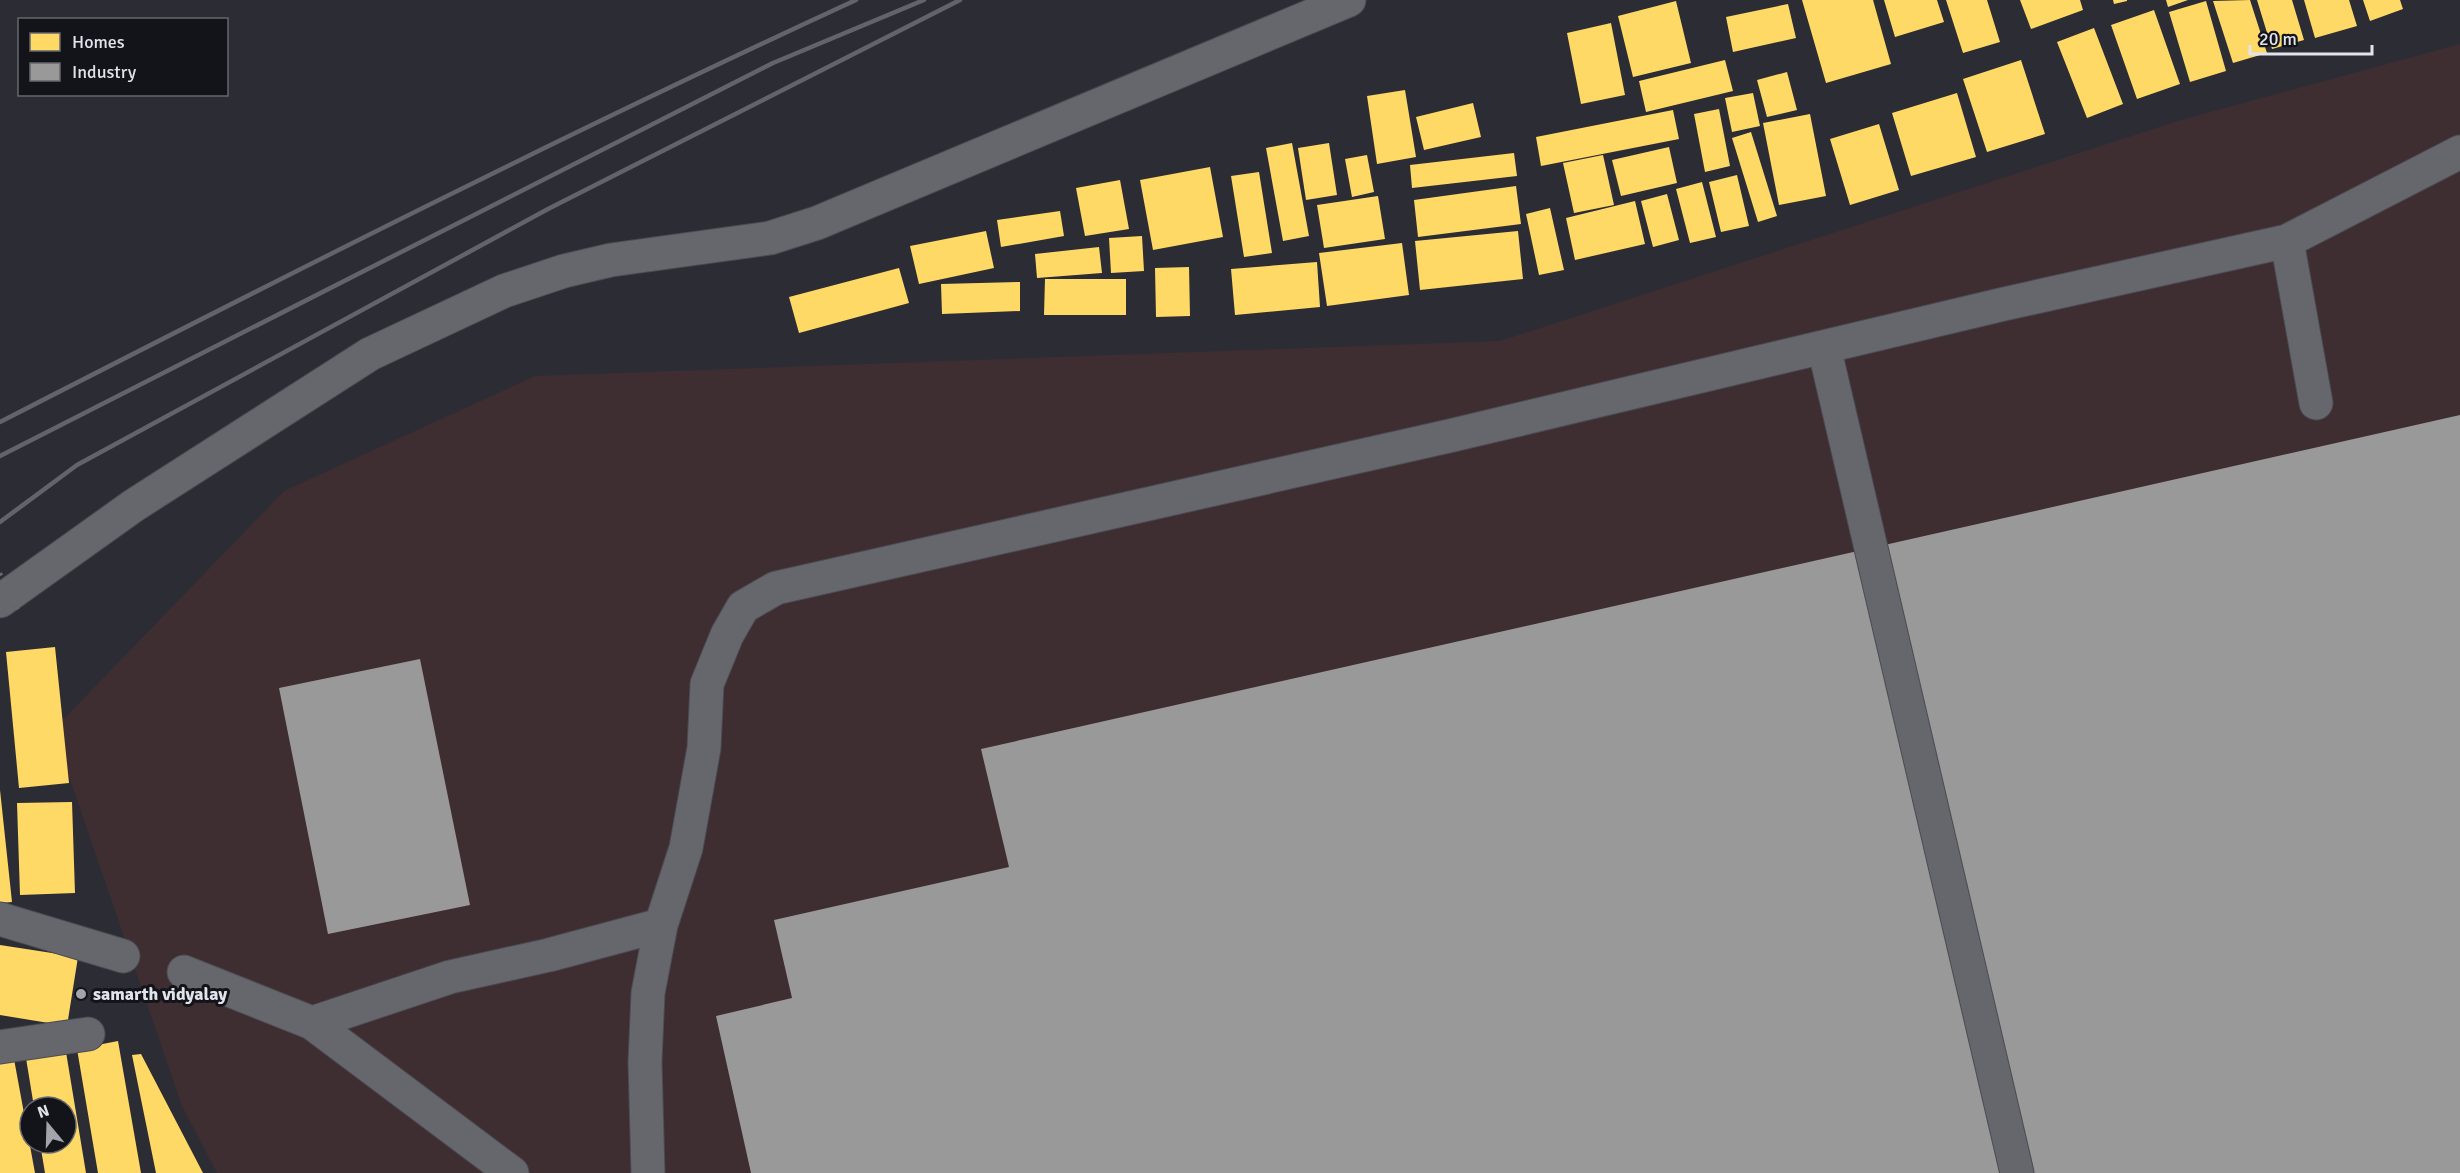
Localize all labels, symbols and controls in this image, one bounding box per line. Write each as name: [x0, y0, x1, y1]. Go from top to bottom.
legend: [18, 18, 228, 96]
scale bar: [2250, 18, 2372, 56]
text: 20 m: [2259, 28, 2297, 50]
text: Homes: [72, 31, 125, 53]
text: Industry: [72, 61, 137, 83]
place label: samarth vidyalay: [93, 983, 227, 1005]
marker: samarth vidyalay: [74, 987, 88, 1001]
north arrow: [18, 1095, 78, 1155]
text: N: [35, 1100, 52, 1123]

